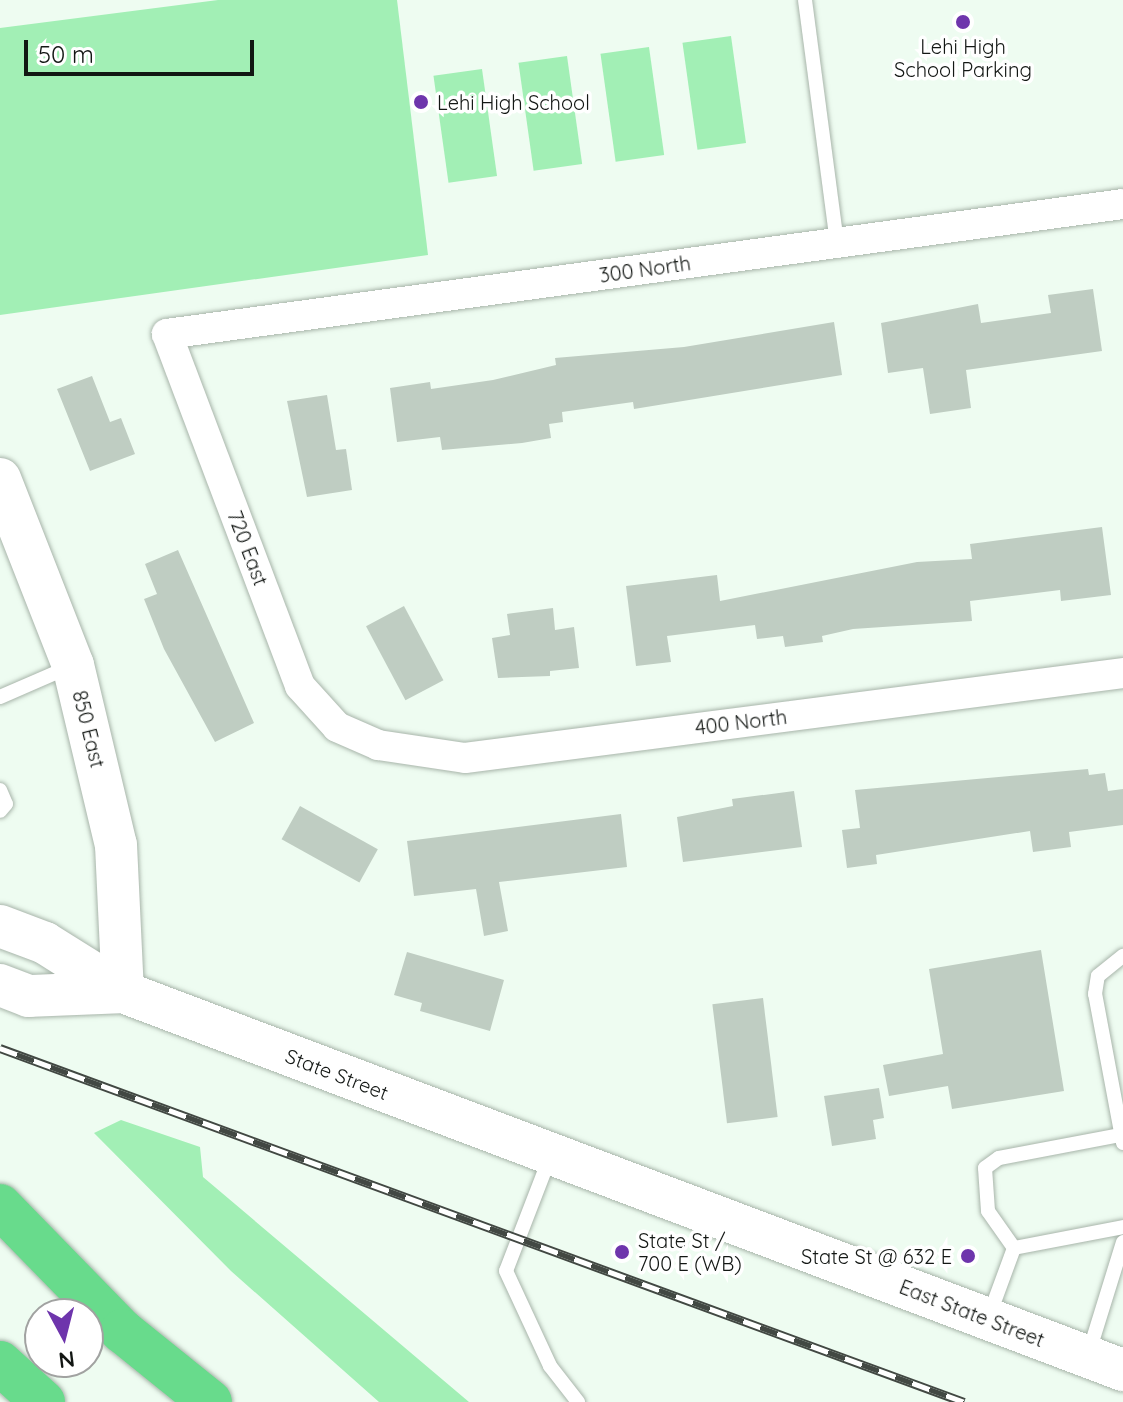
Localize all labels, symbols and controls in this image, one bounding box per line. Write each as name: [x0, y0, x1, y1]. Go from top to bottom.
marker: Lehi High School Parking: [954, 13, 972, 31]
scale bar: [28, 24, 258, 74]
place label: Lehi High School Parking: [894, 34, 1032, 81]
text: 50 m: [38, 39, 94, 69]
place label: Lehi High School: [437, 90, 590, 114]
marker: Lehi High School: [412, 93, 430, 111]
street label: 300 North: [598, 251, 692, 287]
street label: 720 East: [223, 507, 273, 589]
street label: 850 East: [68, 688, 110, 770]
street label: 400 North: [694, 704, 788, 740]
street label: State Street: [282, 1043, 392, 1105]
place label: State St / 700 E (WB): [638, 1228, 742, 1275]
marker: State St / 700 E (WB): [613, 1243, 631, 1261]
place label: State St @ 632 E: [801, 1244, 952, 1268]
marker: State St @ 632 E: [959, 1247, 977, 1265]
street label: East State Street: [896, 1274, 1048, 1352]
north arrow: [24, 1298, 104, 1378]
text: N: [57, 1345, 76, 1375]

